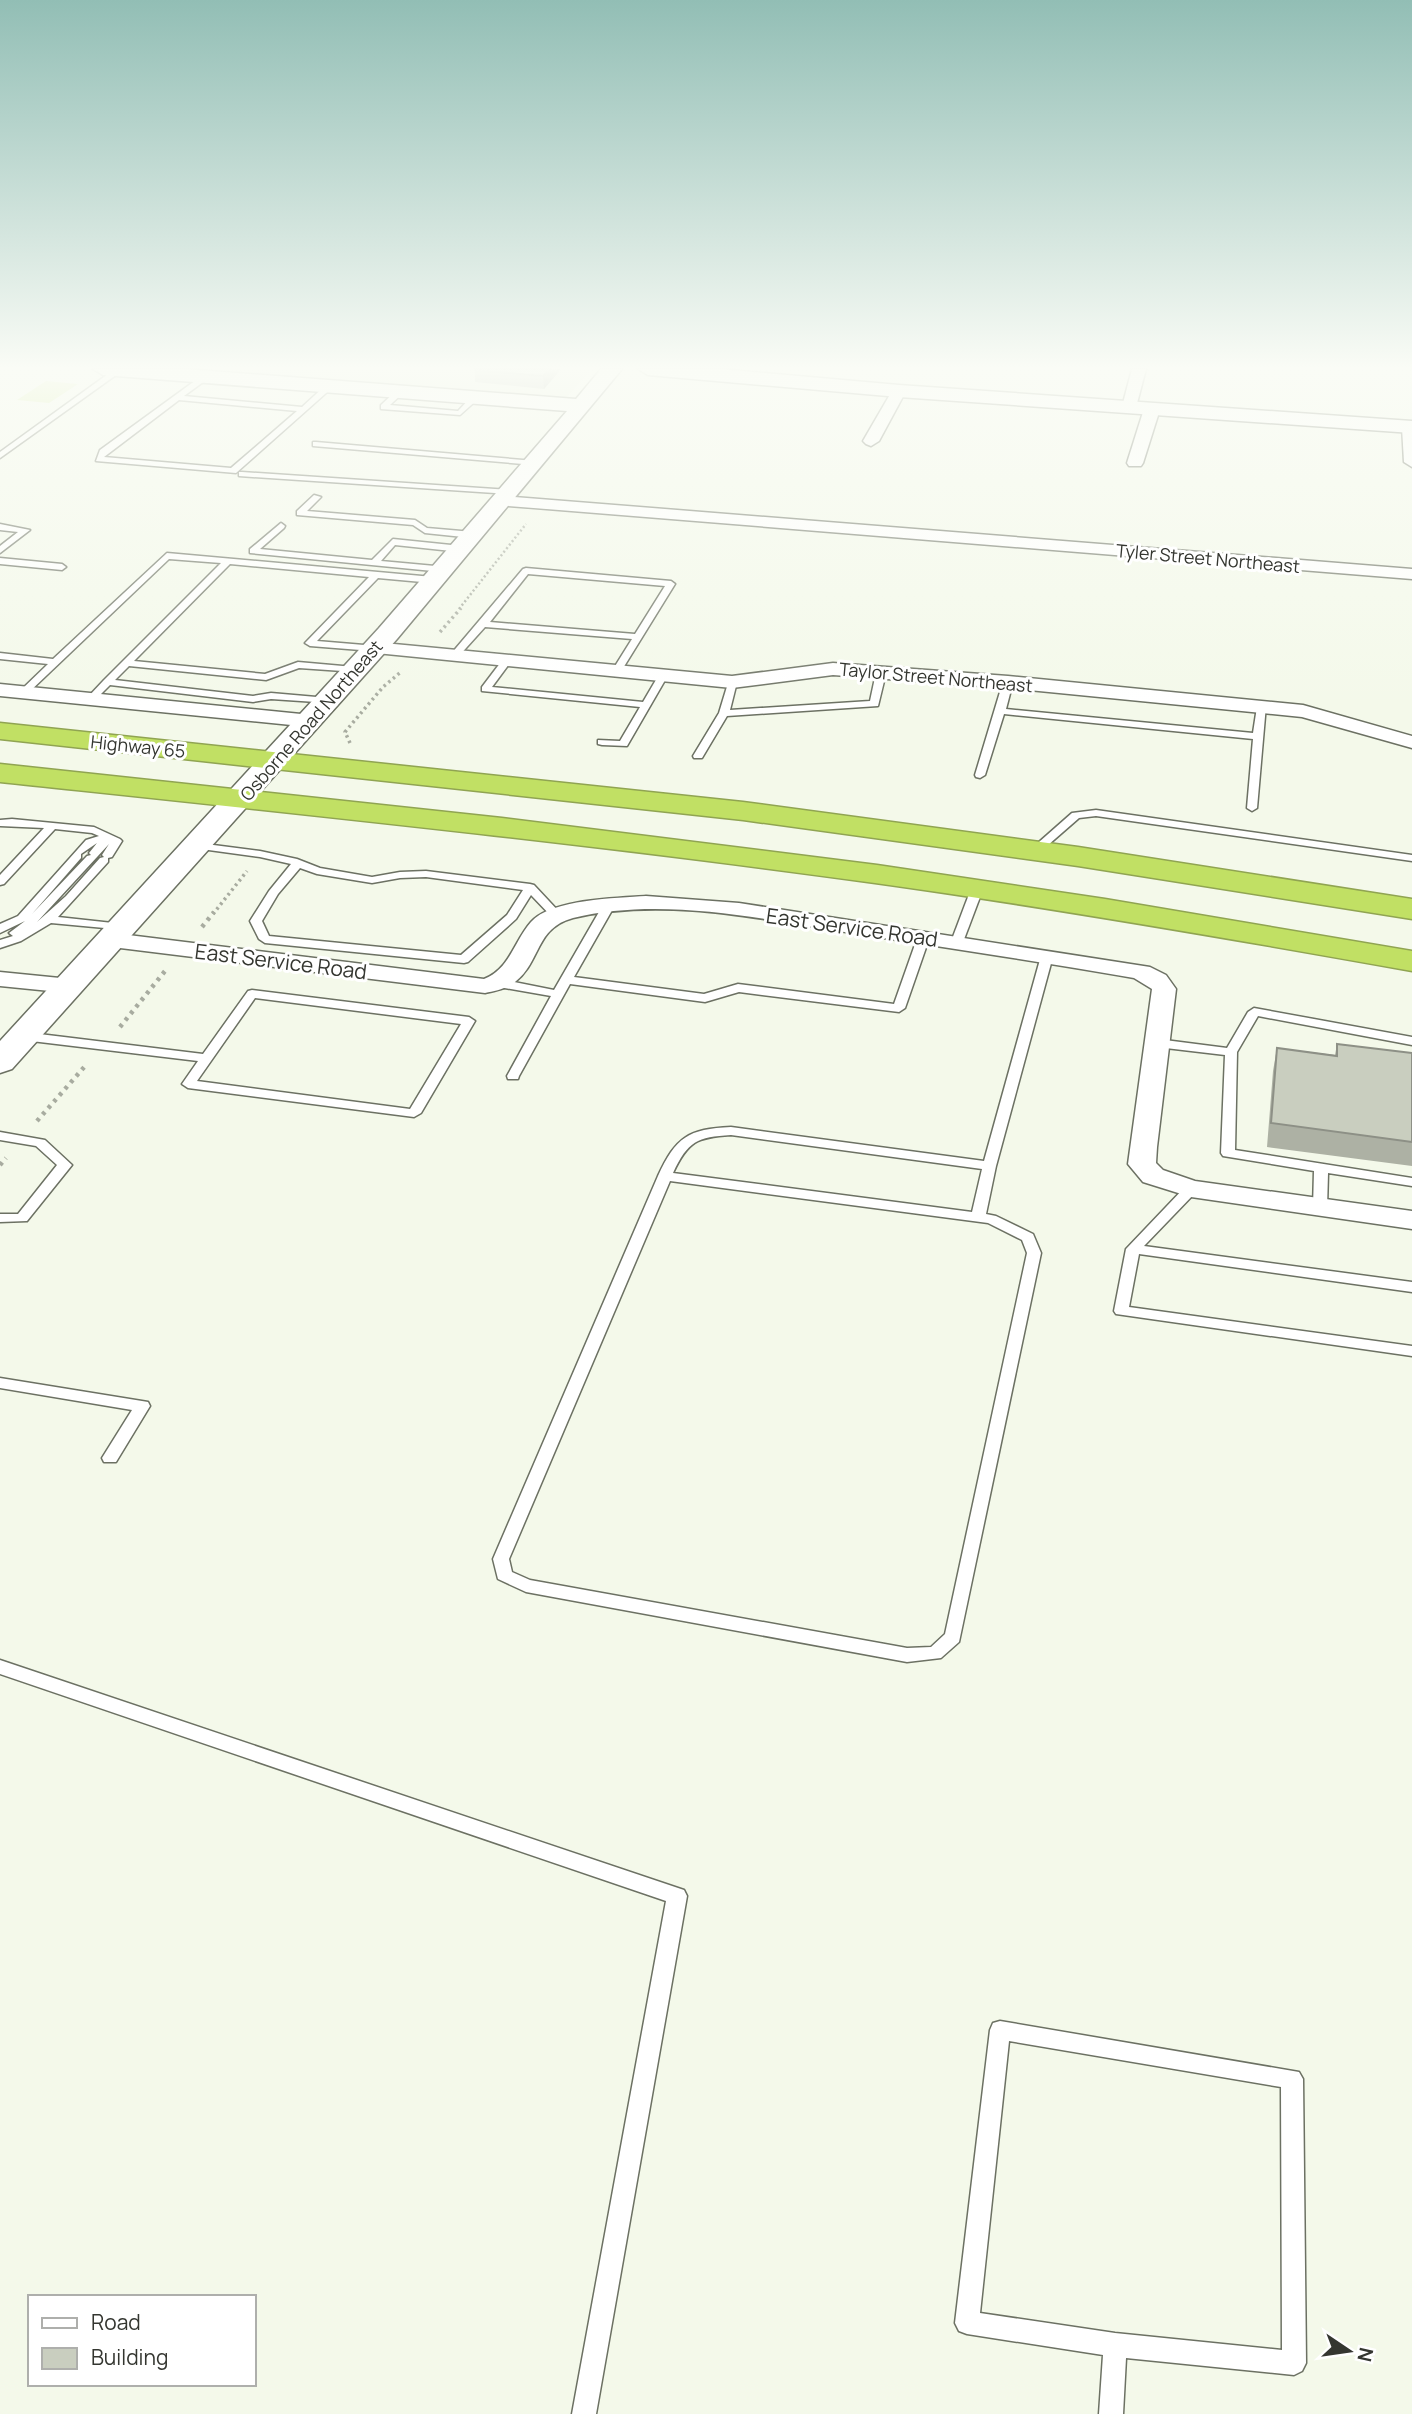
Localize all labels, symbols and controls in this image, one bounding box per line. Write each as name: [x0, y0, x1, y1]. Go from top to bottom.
street label: Tyler Street Northeast: [1115, 538, 1301, 578]
street label: Osborne Road Northeast: [234, 635, 388, 805]
street label: Taylor Street Northeast: [838, 657, 1034, 697]
street label: Highway 65: [89, 729, 187, 763]
street label: East Service Road: [764, 901, 940, 953]
street label: East Service Road: [193, 937, 369, 985]
legend: [28, 2295, 256, 2386]
text: Road: [91, 2308, 141, 2336]
north arrow: [1314, 2316, 1384, 2386]
text: Building: [91, 2343, 168, 2371]
text: N: [1351, 2345, 1380, 2364]

